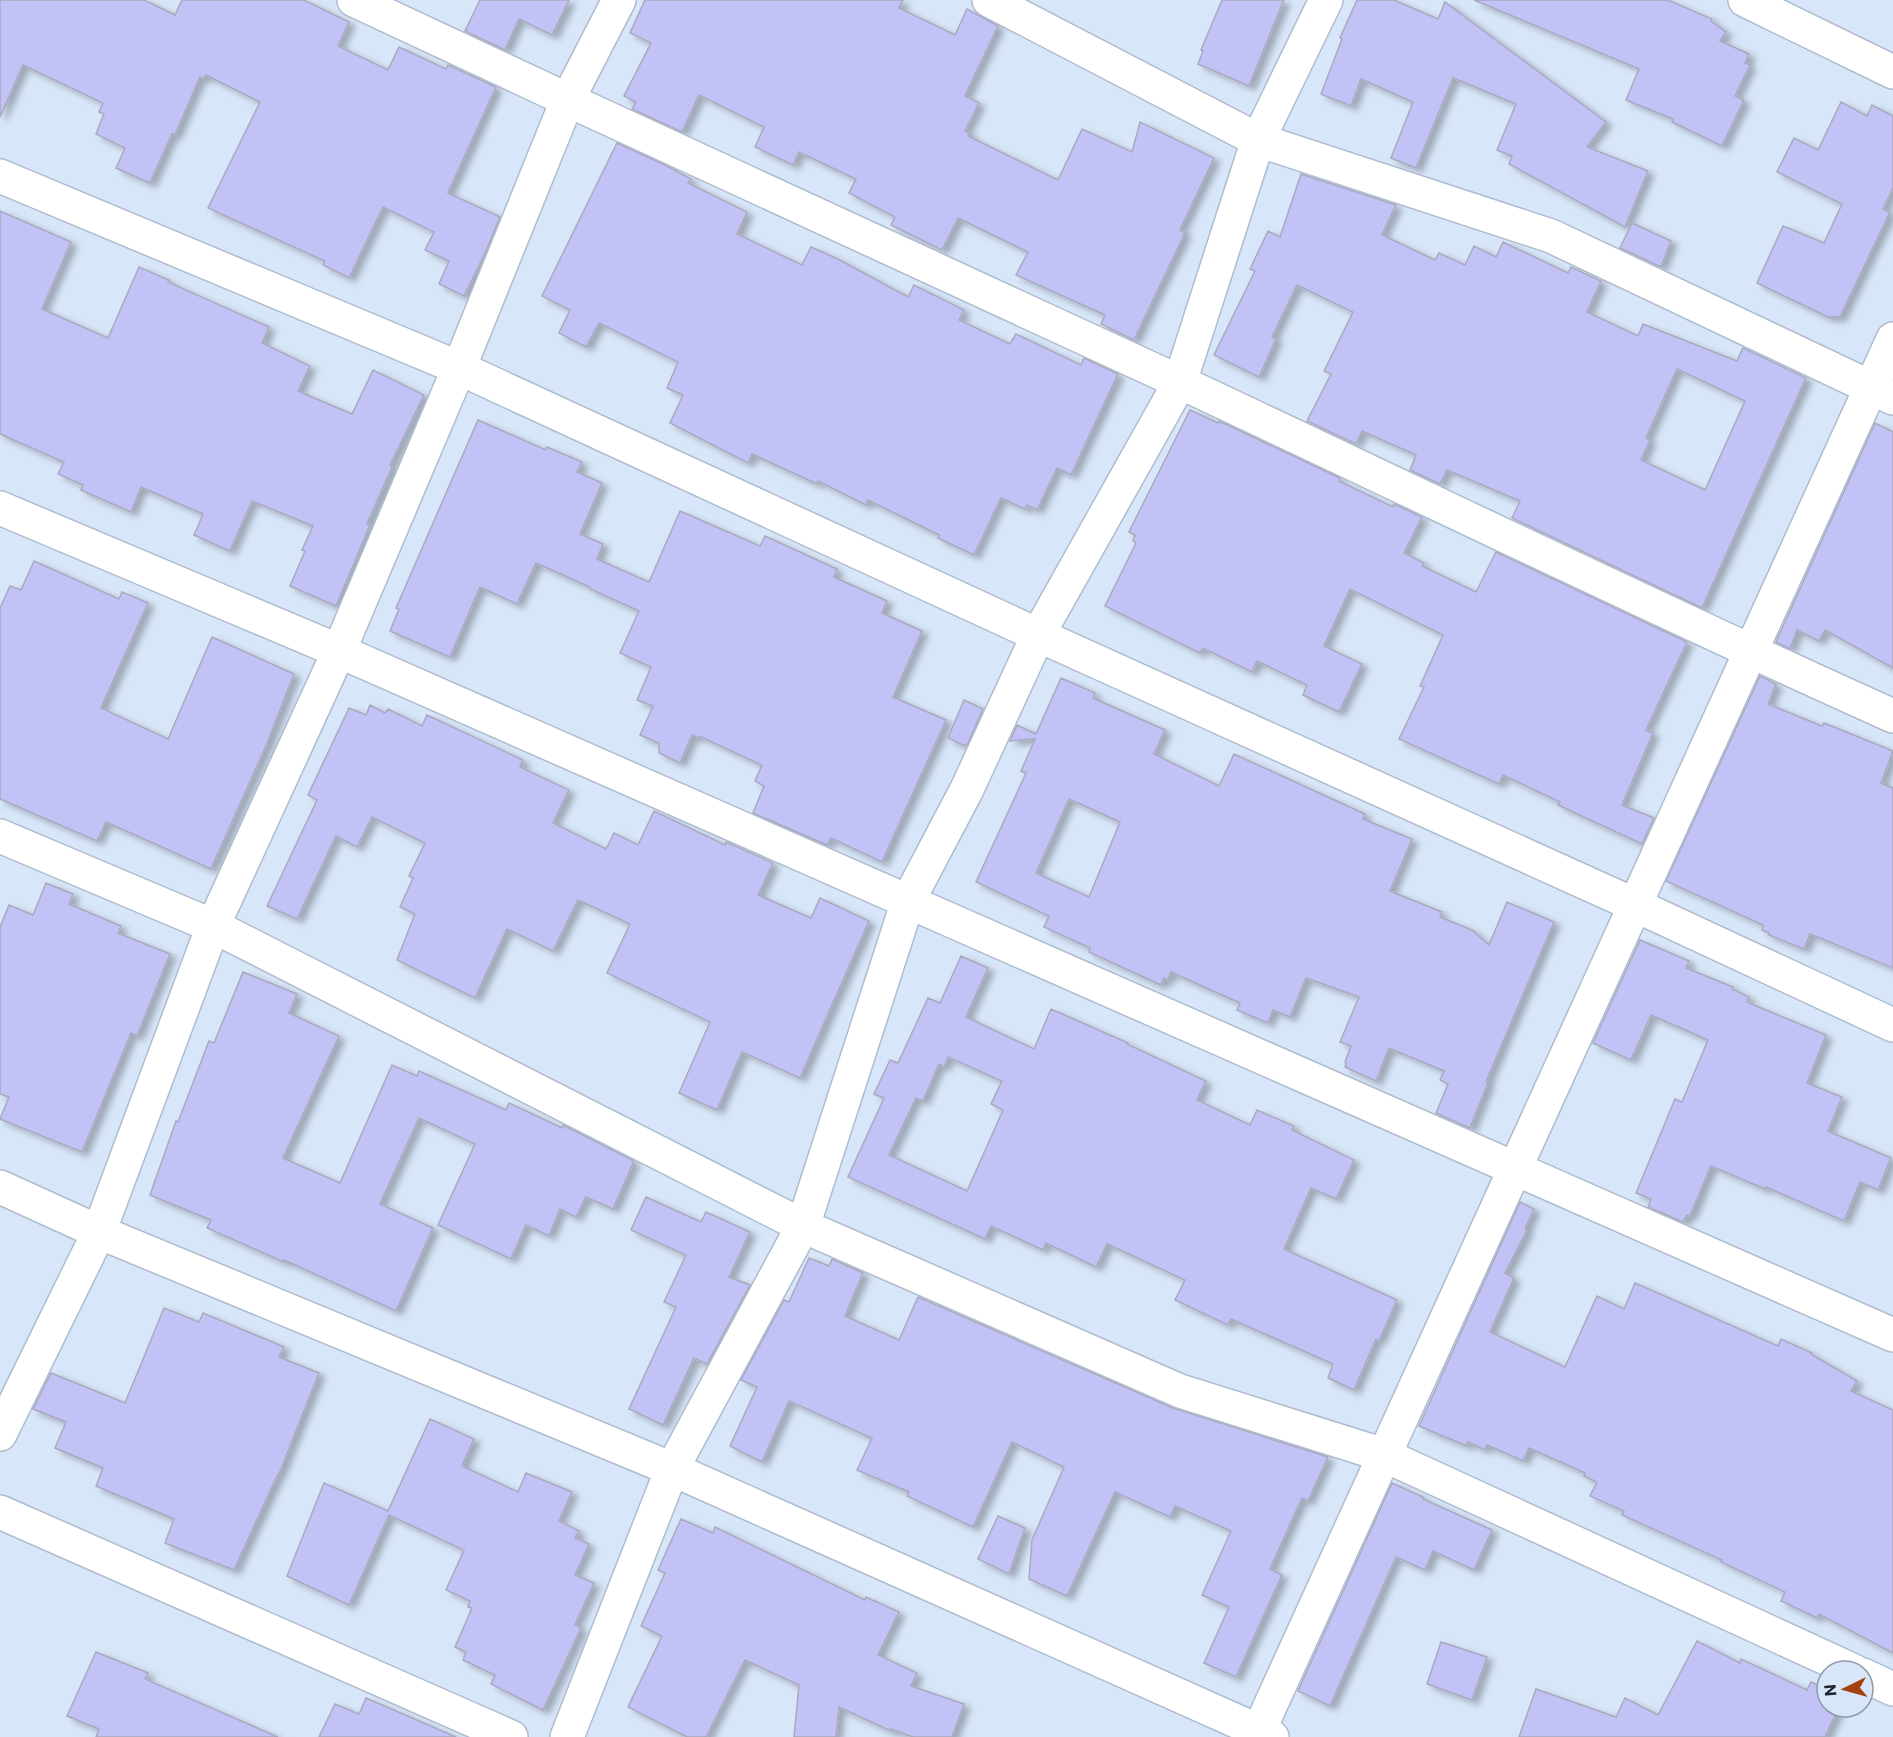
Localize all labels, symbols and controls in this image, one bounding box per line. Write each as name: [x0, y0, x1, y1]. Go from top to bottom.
north arrow: [1815, 1659, 1875, 1719]
text: N: [1820, 1684, 1840, 1697]

